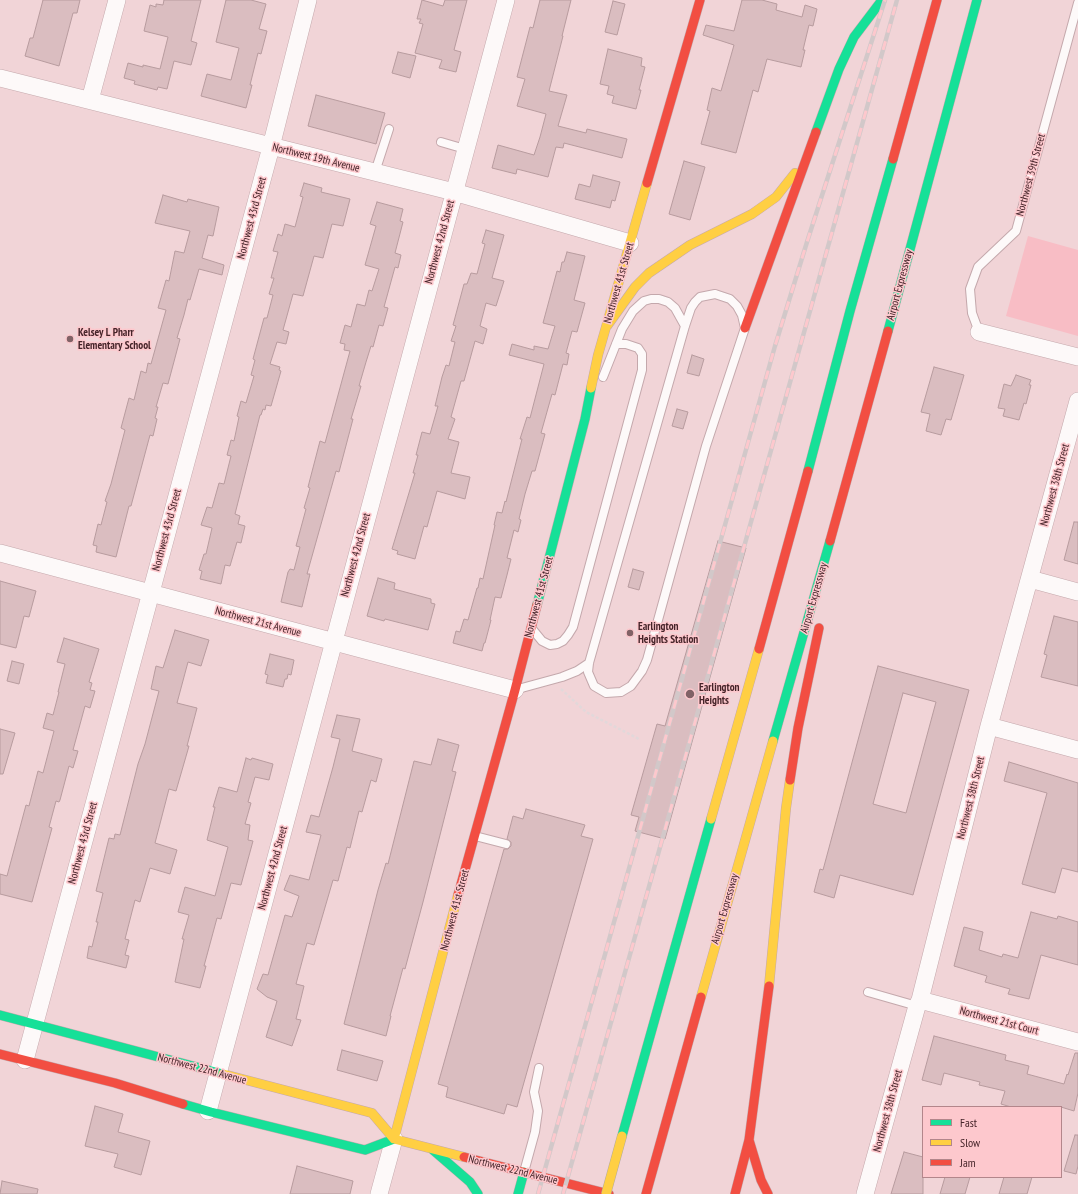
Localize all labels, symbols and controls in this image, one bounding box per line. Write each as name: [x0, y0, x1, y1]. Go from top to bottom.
street label: Northwest 39th Street: [1014, 132, 1048, 218]
street label: Northwest 19th Avenue: [271, 141, 361, 175]
street label: Northwest 43rd Street: [235, 175, 269, 261]
street label: Northwest 42nd Street: [422, 199, 458, 285]
street label: Northwest 41st Street: [601, 241, 637, 325]
street label: Airport Expressway: [884, 248, 916, 322]
place label: Kelsey L Pharr Elementary School: [78, 326, 151, 352]
marker: Kelsey L Pharr Elementary School: [65, 334, 75, 344]
street label: Northwest 38th Street: [1038, 442, 1072, 528]
street label: Northwest 43rd Street: [150, 487, 184, 573]
street label: Northwest 42nd Street: [338, 512, 374, 598]
street label: Northwest 41st Street: [522, 555, 556, 639]
street label: Airport Expressway: [798, 561, 830, 635]
street label: Northwest 21st Avenue: [213, 604, 303, 640]
place label: Earlington Heights Station: [638, 620, 698, 646]
marker: Earlington Heights Station: [625, 628, 635, 638]
place label: Earlington Heights: [699, 681, 739, 707]
marker: Earlington Heights: [684, 688, 696, 700]
street label: Northwest 38th Street: [954, 755, 988, 841]
street label: Northwest 43rd Street: [66, 800, 100, 886]
street label: Northwest 42nd Street: [255, 825, 291, 911]
street label: Northwest 41st Street: [438, 868, 472, 952]
street label: Airport Expressway: [709, 872, 741, 946]
street label: Northwest 21st Court: [958, 1004, 1040, 1038]
street label: Northwest 22nd Avenue: [156, 1051, 248, 1087]
street label: Northwest 38th Street: [871, 1068, 905, 1154]
legend: [922, 1106, 1062, 1178]
text: Fast: [960, 1115, 977, 1130]
text: Slow: [960, 1135, 980, 1150]
street label: Northwest 22nd Avenue: [467, 1153, 559, 1187]
text: Jam: [960, 1155, 976, 1170]

